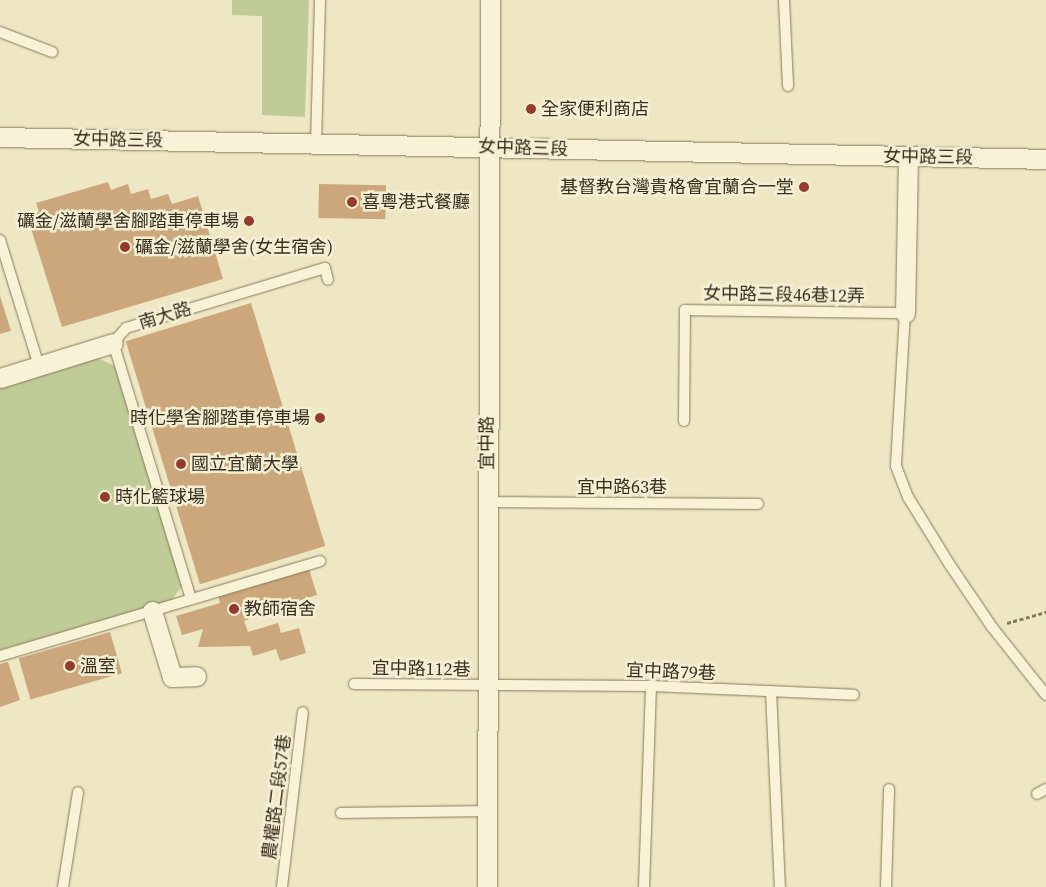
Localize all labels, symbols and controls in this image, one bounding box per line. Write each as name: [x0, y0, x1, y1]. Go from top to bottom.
place label: 全家便利商店: [541, 98, 649, 120]
marker: 全家便利商店: [525, 103, 537, 115]
street label: 女中路三段: [73, 128, 163, 152]
street label: 女中路三段: [478, 136, 568, 160]
street label: 女中路三段: [883, 145, 973, 169]
place label: 基督教台灣貴格會宜蘭合一堂: [560, 176, 794, 198]
marker: 基督教台灣貴格會宜蘭合一堂: [798, 181, 810, 193]
place label: 喜粵港式餐廳: [362, 191, 470, 213]
marker: 喜粵港式餐廳: [346, 196, 358, 208]
place label: 礪金/滋蘭學舍腳踏車停車場: [17, 210, 239, 232]
marker: 礪金/滋蘭學舍腳踏車停車場: [243, 215, 255, 227]
place label: 礪金/滋蘭學舍(女生宿舍): [135, 236, 333, 258]
marker: 礪金/滋蘭學舍(女生宿舍): [119, 241, 131, 253]
street label: 女中路三段46巷12弄: [703, 283, 865, 307]
street label: 南大路: [136, 298, 194, 334]
place label: 時化學舍腳踏車停車場: [130, 407, 310, 429]
marker: 時化學舍腳踏車停車場: [314, 412, 326, 424]
street label: 宜中路: [476, 416, 498, 470]
place label: 國立宜蘭大學: [191, 453, 299, 475]
marker: 國立宜蘭大學: [175, 458, 187, 470]
street label: 宜中路63巷: [577, 476, 667, 498]
place label: 時化籃球場: [115, 486, 205, 508]
marker: 時化籃球場: [99, 491, 111, 503]
place label: 教師宿舍: [244, 598, 316, 620]
marker: 教師宿舍: [228, 603, 240, 615]
place label: 溫室: [80, 655, 116, 677]
street label: 宜中路112巷: [371, 657, 471, 681]
marker: 溫室: [64, 660, 76, 672]
street label: 宜中路79巷: [626, 660, 716, 684]
street label: 農權路二段57巷: [259, 733, 295, 861]

